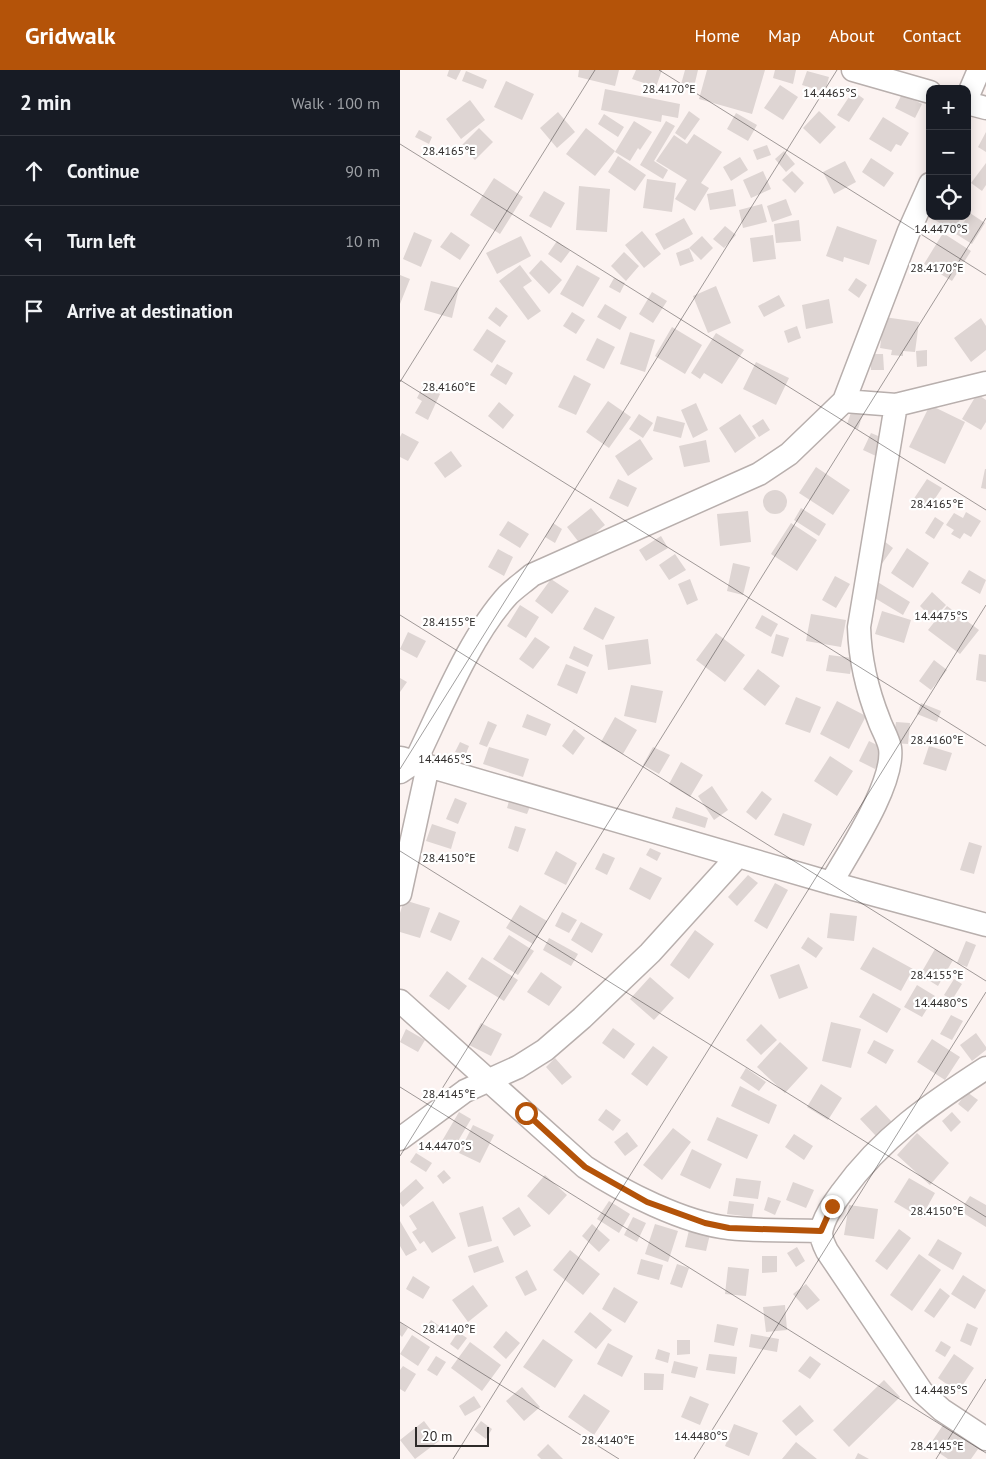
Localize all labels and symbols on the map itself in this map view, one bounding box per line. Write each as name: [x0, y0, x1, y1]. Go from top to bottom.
text: 28.4170°E: [642, 81, 696, 96]
text: 14.4465°S: [803, 85, 857, 100]
text: 28.4165°E: [422, 143, 476, 158]
text: 14.4470°S: [914, 221, 968, 236]
text: 28.4170°E: [910, 260, 964, 275]
text: 28.4160°E: [422, 379, 476, 394]
text: 28.4165°E: [910, 496, 964, 511]
text: 14.4475°S: [914, 608, 968, 623]
text: 28.4155°E: [422, 614, 476, 629]
text: 28.4160°E: [910, 732, 964, 747]
text: 14.4465°S: [418, 751, 472, 766]
text: 28.4150°E: [422, 850, 476, 865]
text: 28.4155°E: [910, 967, 964, 982]
text: 14.4480°S: [914, 995, 968, 1010]
text: 28.4145°E: [422, 1086, 476, 1101]
route start: [515, 1102, 538, 1125]
text: 14.4470°S: [418, 1138, 472, 1153]
route end: [821, 1195, 844, 1218]
text: 28.4150°E: [910, 1203, 964, 1218]
text: 28.4140°E: [422, 1321, 476, 1336]
text: 14.4485°S: [914, 1382, 968, 1397]
scale bar: [415, 1424, 489, 1447]
text: 14.4480°S: [674, 1428, 728, 1443]
text: 28.4140°E: [581, 1432, 635, 1447]
text: 28.4145°E: [910, 1438, 964, 1453]

